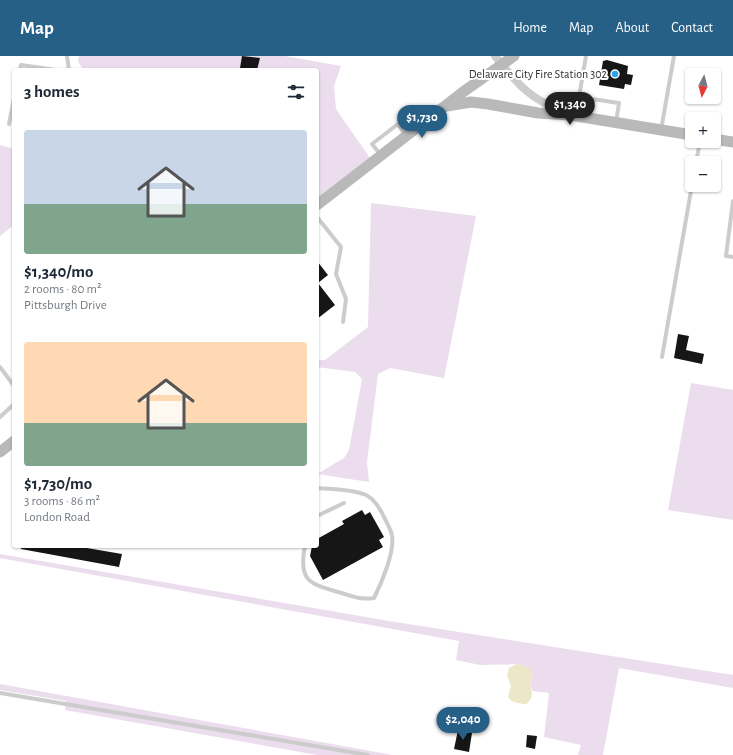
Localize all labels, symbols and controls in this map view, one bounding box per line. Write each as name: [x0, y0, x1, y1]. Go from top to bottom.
text: Map: [20, 19, 54, 38]
text: Home: [513, 21, 547, 35]
text: Map: [569, 21, 593, 35]
text: About: [615, 21, 649, 35]
text: Contact: [671, 21, 713, 35]
place label: Delaware City Fire Station 302: [469, 68, 608, 81]
north arrow: [685, 68, 721, 104]
map controls: [685, 68, 721, 192]
marker: Delaware City Fire Station 302: [610, 69, 620, 79]
icon: filters: [285, 81, 307, 103]
text: 3 homes: [24, 83, 80, 100]
pin: $1,340: [537, 92, 603, 126]
text: $1,340: [554, 98, 586, 111]
pin: $1,730: [389, 105, 455, 139]
text: $1,730: [406, 111, 438, 124]
button: +: [685, 112, 721, 148]
icon: home: [130, 156, 202, 228]
button: −: [685, 156, 721, 192]
text: $1,340/mo: [24, 263, 93, 280]
text: 2 rooms · 80 m²: [24, 283, 101, 296]
text: Pittsburgh Drive: [24, 299, 107, 312]
icon: home: [130, 368, 202, 440]
text: $1,730/mo: [24, 475, 92, 492]
text: 3 rooms · 86 m²: [24, 495, 100, 508]
text: London Road: [24, 511, 90, 524]
pin: $2,040: [430, 707, 496, 741]
text: $2,040: [445, 713, 481, 726]

